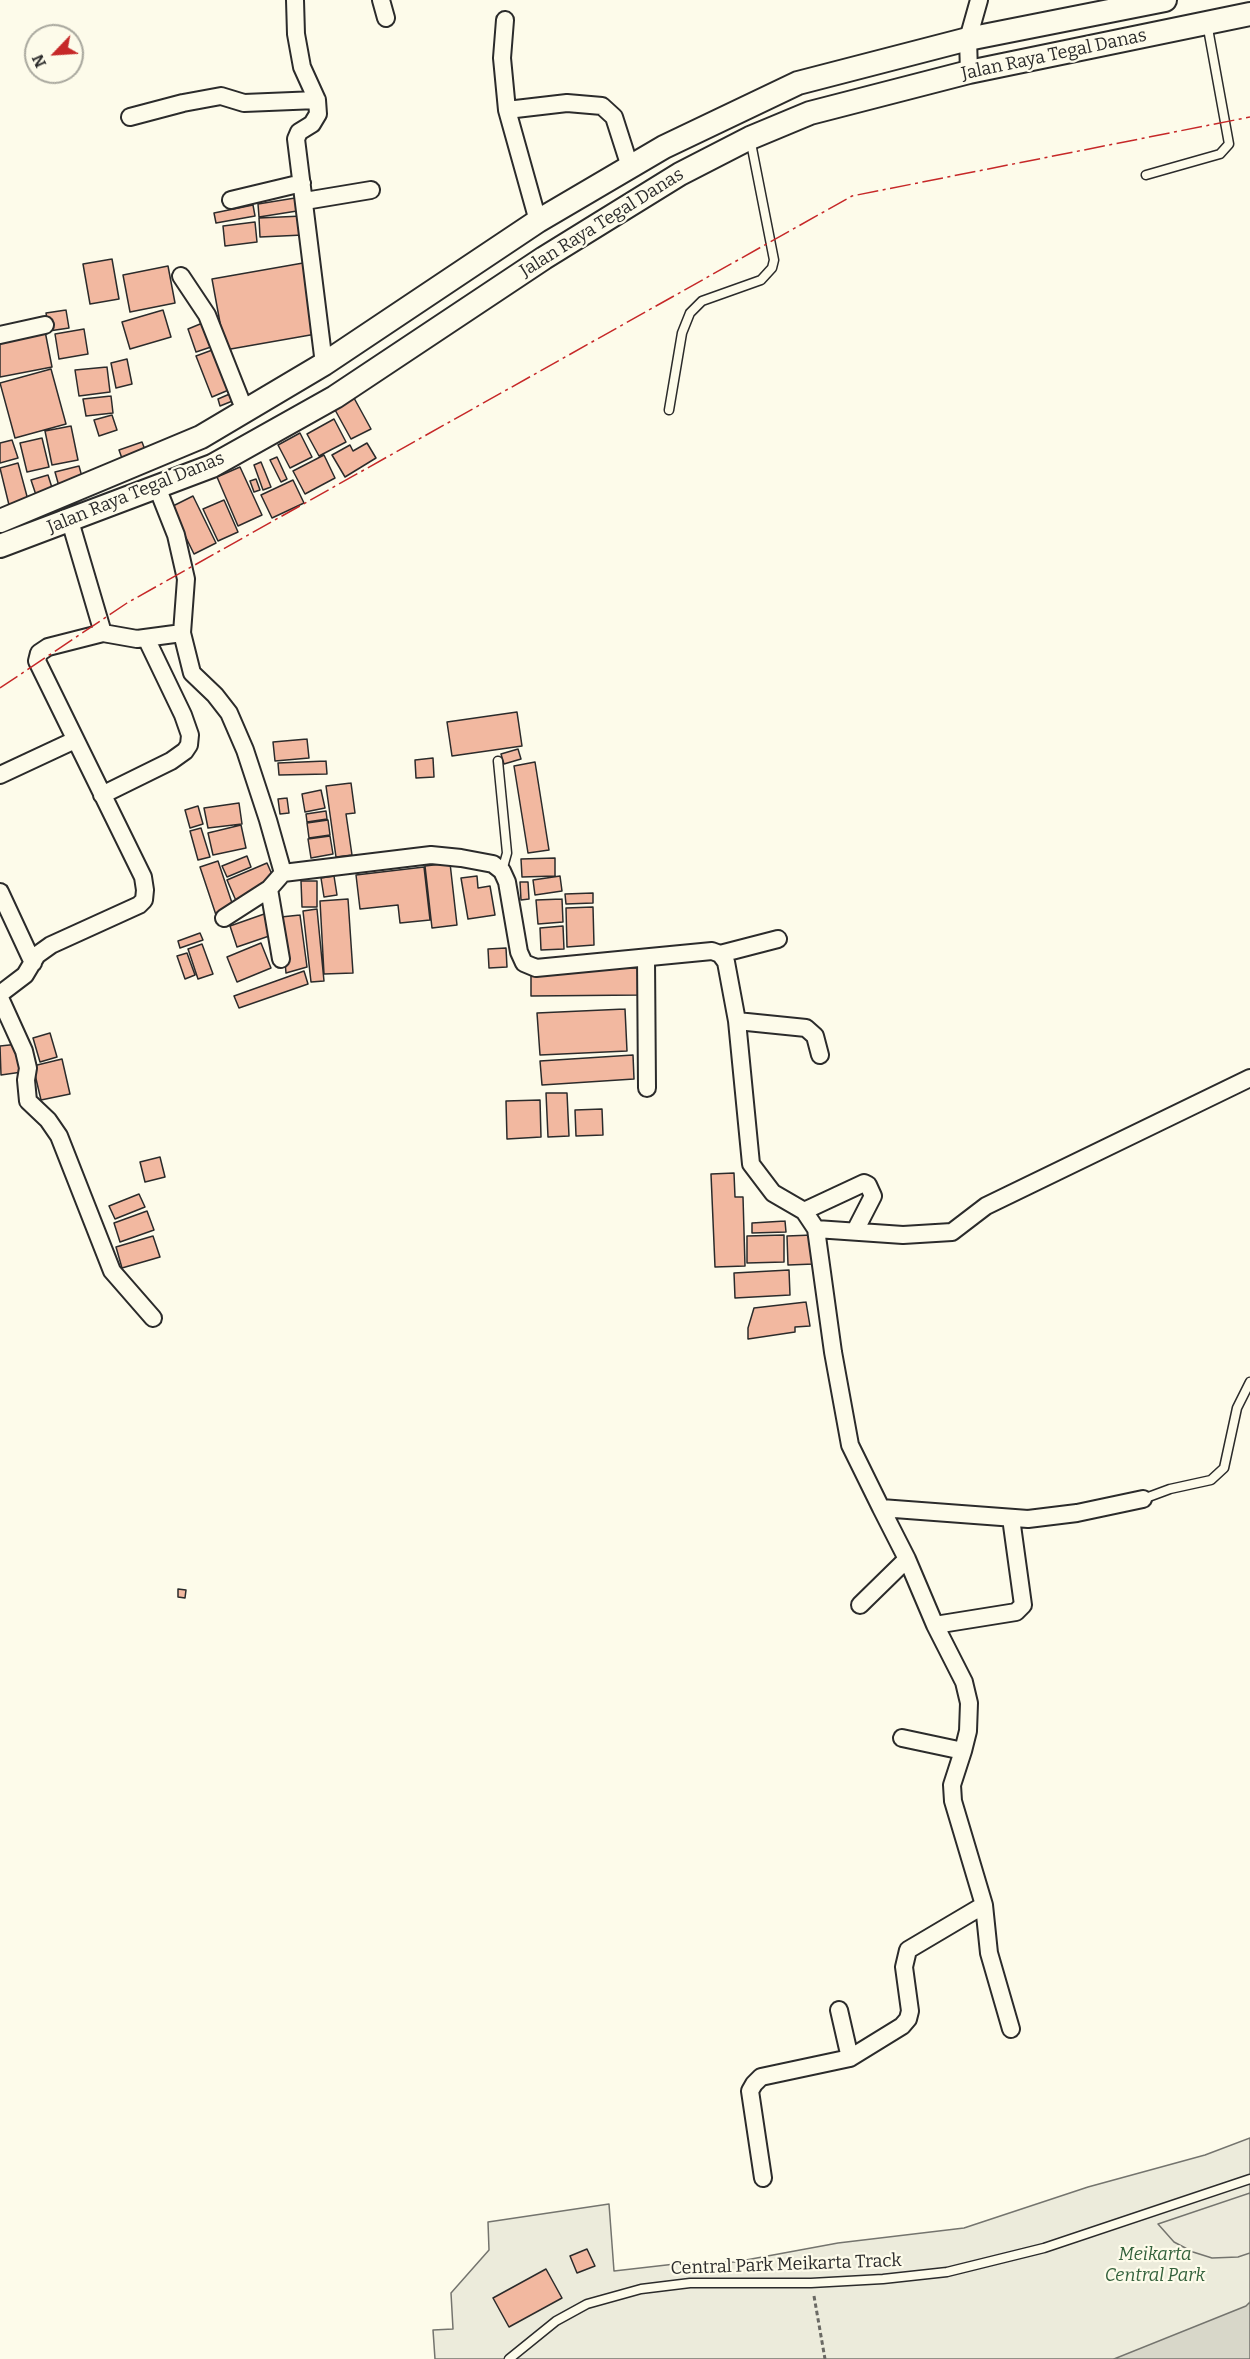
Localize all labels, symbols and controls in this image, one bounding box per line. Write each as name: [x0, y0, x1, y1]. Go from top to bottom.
north arrow: [24, 24, 84, 84]
street label: Jalan Raya Tegal Danas: [959, 25, 1149, 85]
text: N: [28, 51, 50, 71]
street label: Jalan Raya Tegal Danas: [516, 164, 688, 282]
street label: Jalan Raya Tegal Danas: [44, 448, 228, 538]
park label: Meikarta Central Park: [1105, 2244, 1205, 2286]
street label: Central Park Meikarta Track: [670, 2250, 902, 2280]

